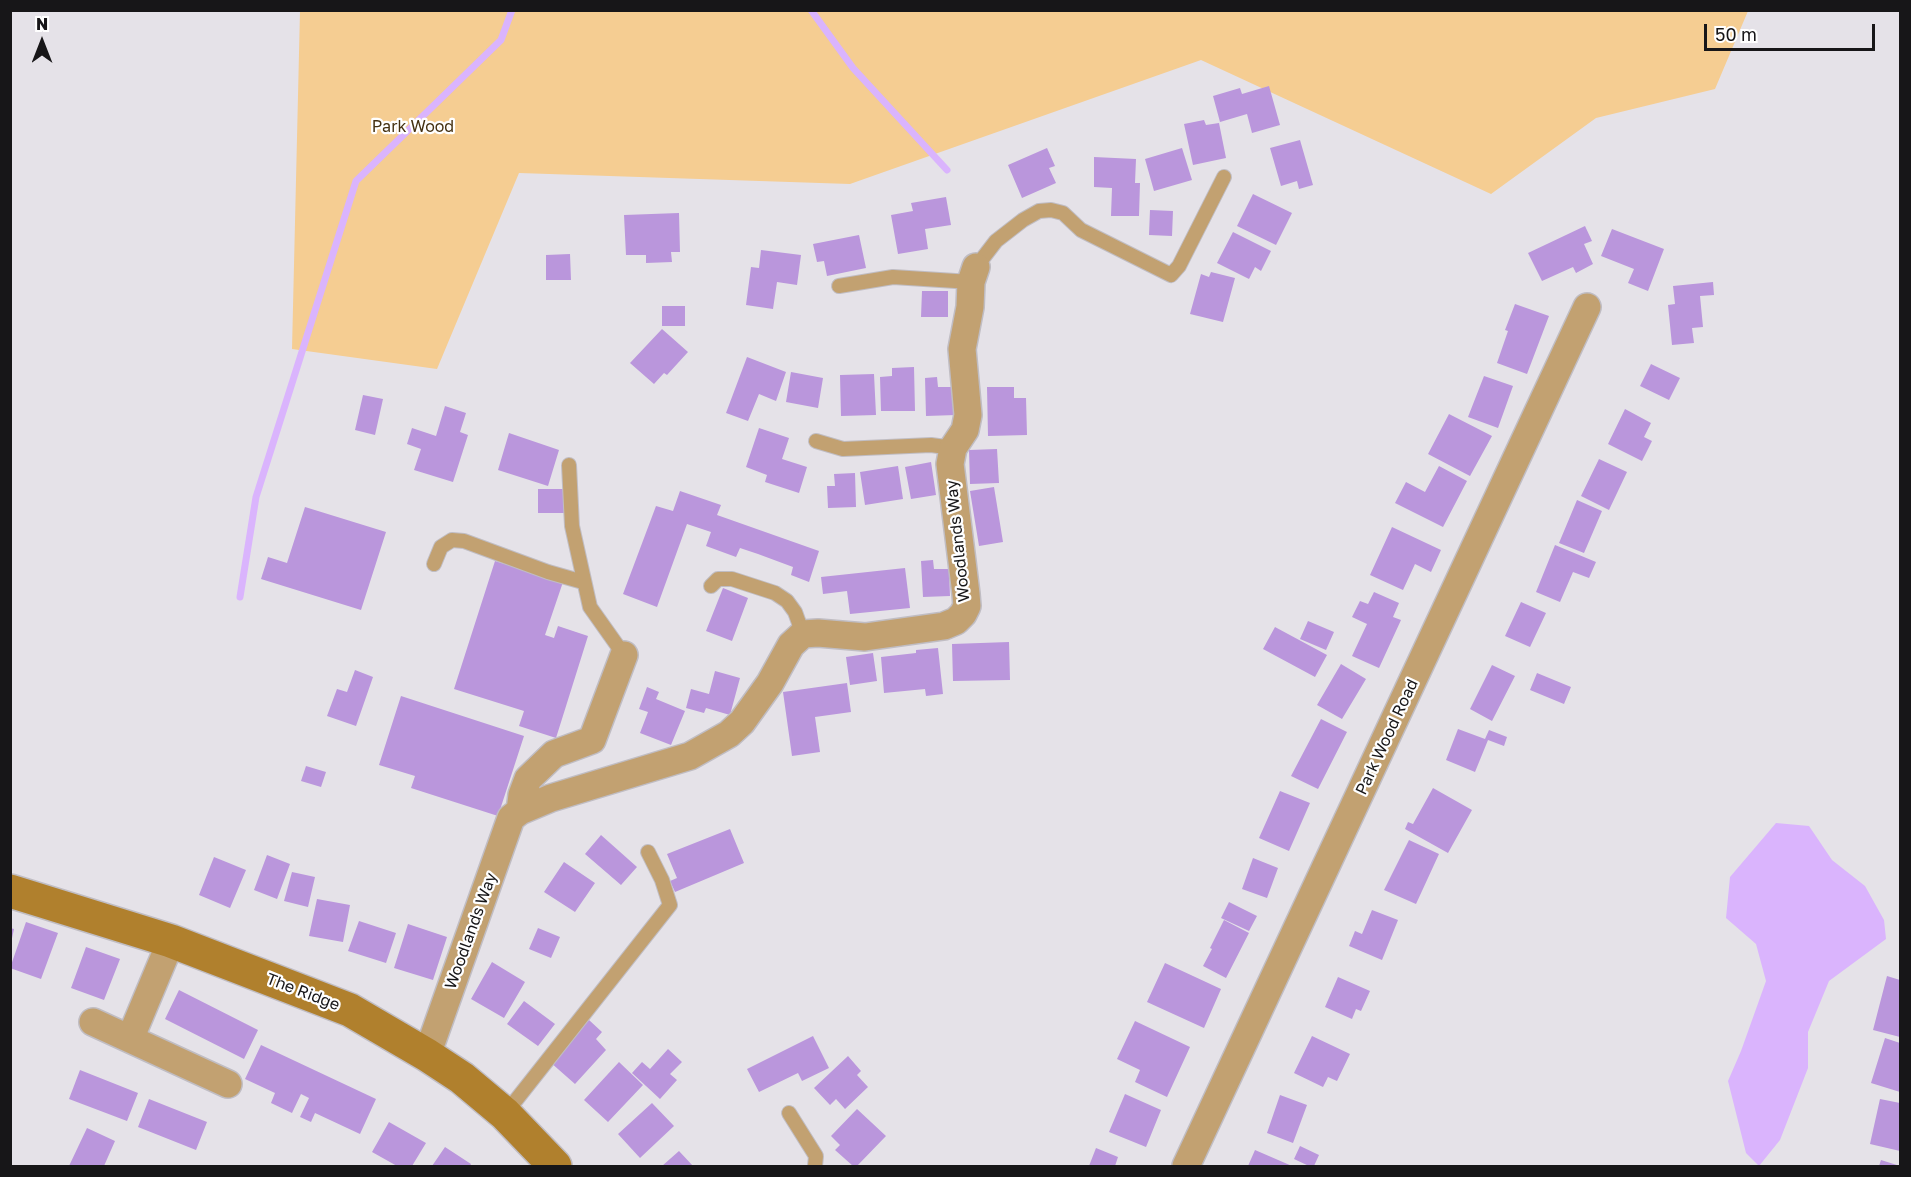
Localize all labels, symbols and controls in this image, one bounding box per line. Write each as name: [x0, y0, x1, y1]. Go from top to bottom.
north arrow: [12, 12, 72, 72]
scale bar: [1707, 12, 1878, 50]
text: N: [36, 14, 48, 34]
text: 50 m: [1715, 23, 1757, 45]
park label: Park Wood: [372, 117, 454, 137]
street label: Woodlands Way: [942, 479, 974, 603]
street label: Park Wood Road: [1352, 676, 1422, 798]
street label: Woodlands Way: [441, 870, 501, 992]
street label: The Ridge: [264, 969, 342, 1015]

